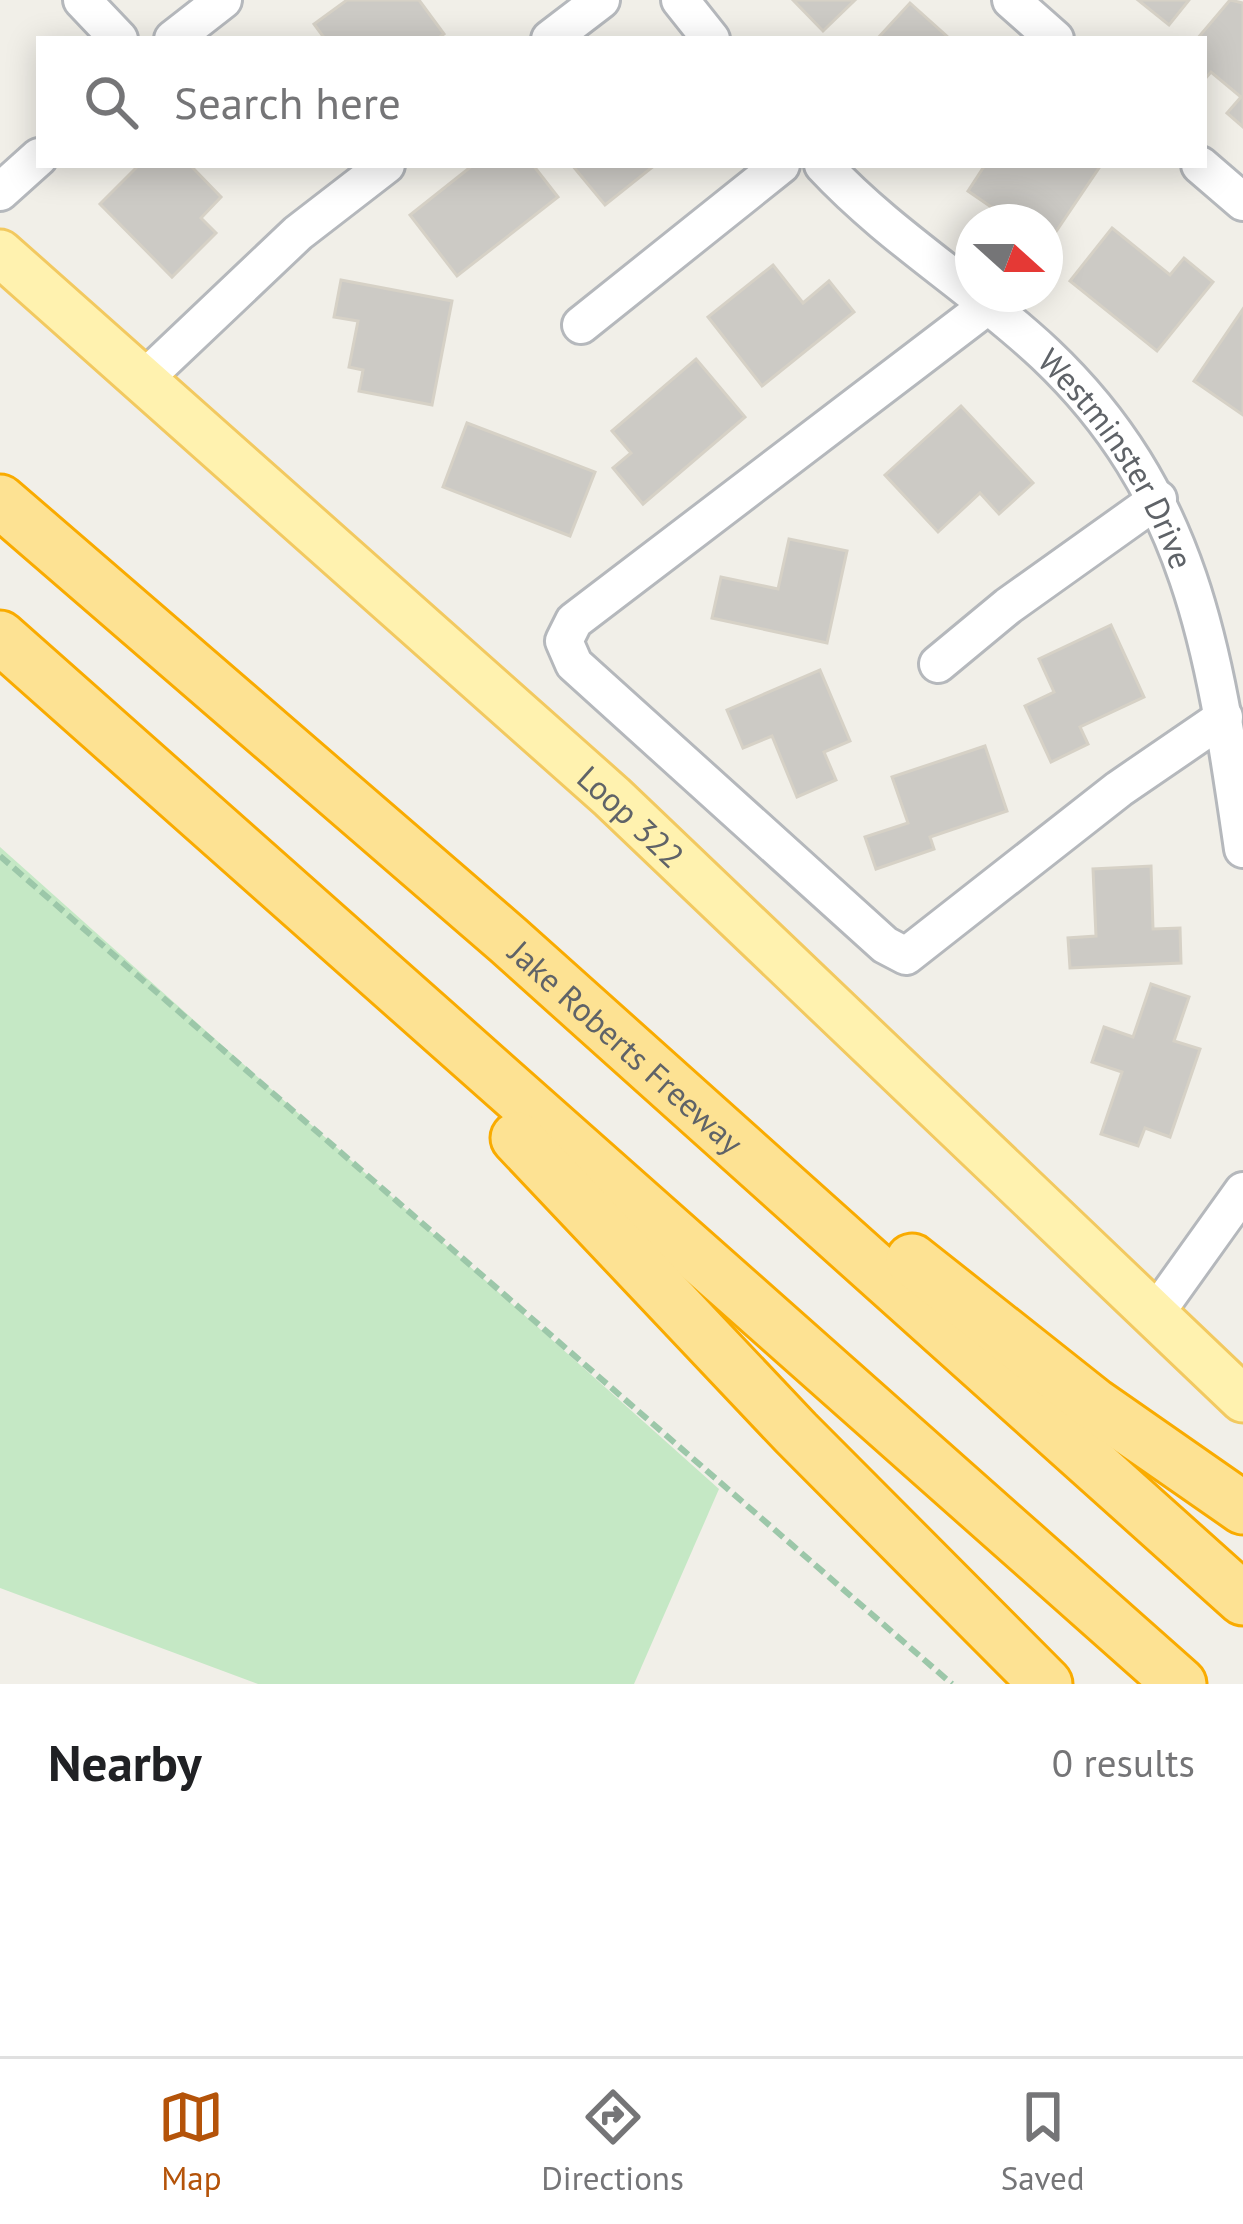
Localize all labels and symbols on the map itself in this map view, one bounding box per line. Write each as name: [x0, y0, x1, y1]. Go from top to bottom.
north arrow: [955, 204, 1063, 312]
street label: Westminster Drive: [1030, 339, 1204, 574]
street label: Loop 322: [569, 755, 694, 877]
street label: Jake Roberts Freeway: [499, 929, 754, 1163]

